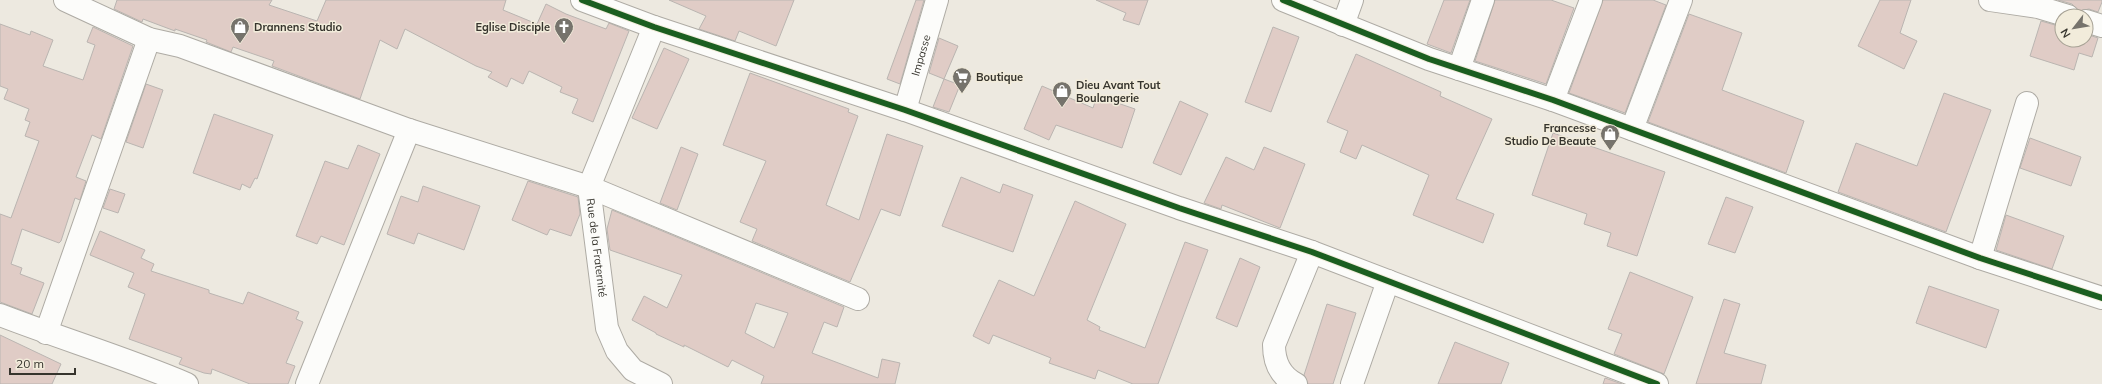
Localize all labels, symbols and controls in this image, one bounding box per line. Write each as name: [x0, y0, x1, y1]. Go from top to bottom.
north arrow: [2054, 8, 2094, 48]
shop icon: Drannens Studio: [229, 16, 251, 44]
church icon: Eglise Disciple: [553, 16, 575, 44]
place label: Drannens Studio: [254, 20, 342, 34]
place label: Eglise Disciple: [475, 20, 550, 34]
text: N: [2057, 26, 2074, 40]
street label: Impasse: [908, 33, 934, 78]
supermarket icon: Boutique: [951, 66, 973, 94]
place label: Boutique: [976, 70, 1023, 84]
place label: Dieu Avant Tout Boulangerie: [1076, 78, 1161, 105]
shop icon: Dieu Avant Tout Boulangerie: [1051, 80, 1073, 108]
place label: Francesse Studio De Beaute: [1504, 121, 1596, 148]
shop icon: Francesse Studio De Beaute: [1599, 123, 1621, 151]
street label: Rue de la Fraternité: [584, 197, 610, 298]
scale bar: [10, 350, 75, 376]
text: 20 m: [16, 356, 44, 371]

